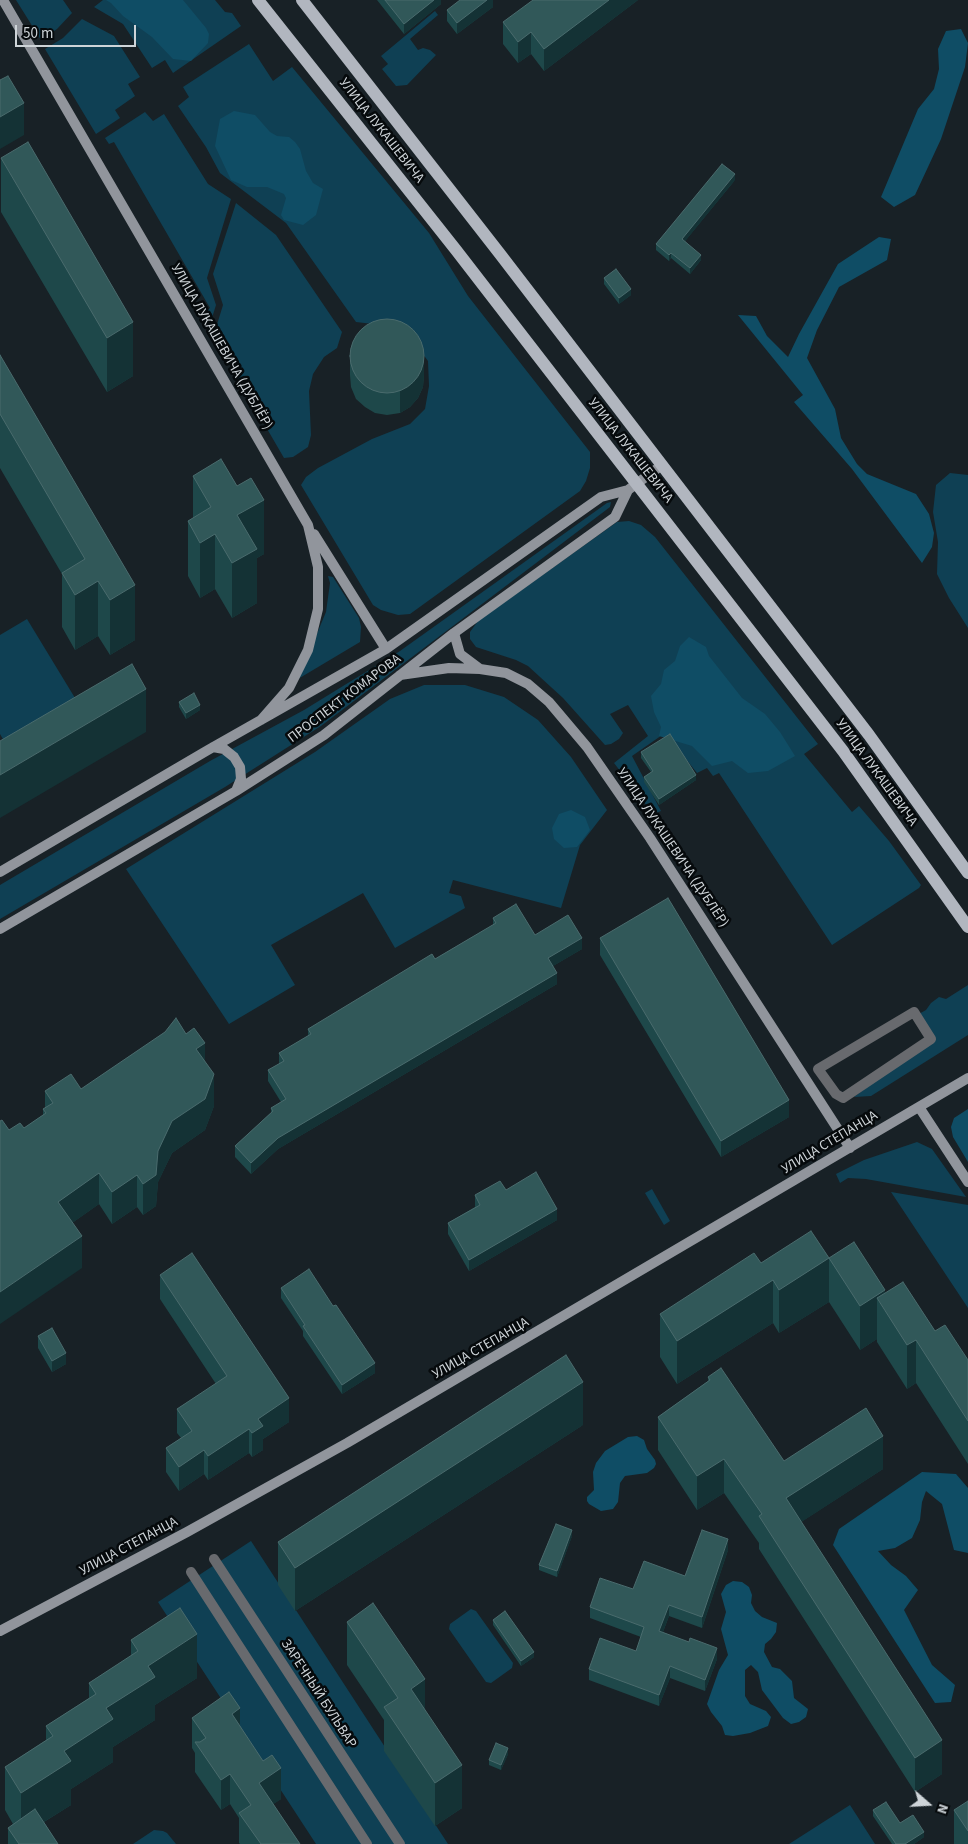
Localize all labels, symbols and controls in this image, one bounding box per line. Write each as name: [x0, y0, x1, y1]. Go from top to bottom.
scale bar: [18, 15, 139, 47]
text: 50 m: [23, 23, 53, 44]
street label: УЛИЦА ЛУКАШЕВИЧА: [335, 75, 427, 187]
street label: УЛИЦА ЛУКАШЕВИЧА (ДУБЛЁР): [167, 261, 275, 433]
street label: УЛИЦА ЛУКАШЕВИЧА: [584, 395, 676, 507]
street label: ПРОСПЕКТ КОМАРОВА: [285, 651, 405, 747]
street label: УЛИЦА ЛУКАШЕВИЧА: [831, 716, 921, 830]
street label: УЛИЦА ЛУКАШЕВИЧА (ДУБЛЁР): [612, 765, 732, 931]
street label: УЛИЦА СТЕПАНЦА: [779, 1108, 881, 1178]
street label: УЛИЦА СТЕПАНЦА: [430, 1315, 532, 1383]
street label: УЛИЦА СТЕПАНЦА: [77, 1514, 181, 1580]
street label: ЗАРЕЧНЫЙ БУЛЬВАР: [277, 1636, 359, 1752]
north arrow: [903, 1779, 953, 1829]
text: N: [931, 1801, 953, 1817]

